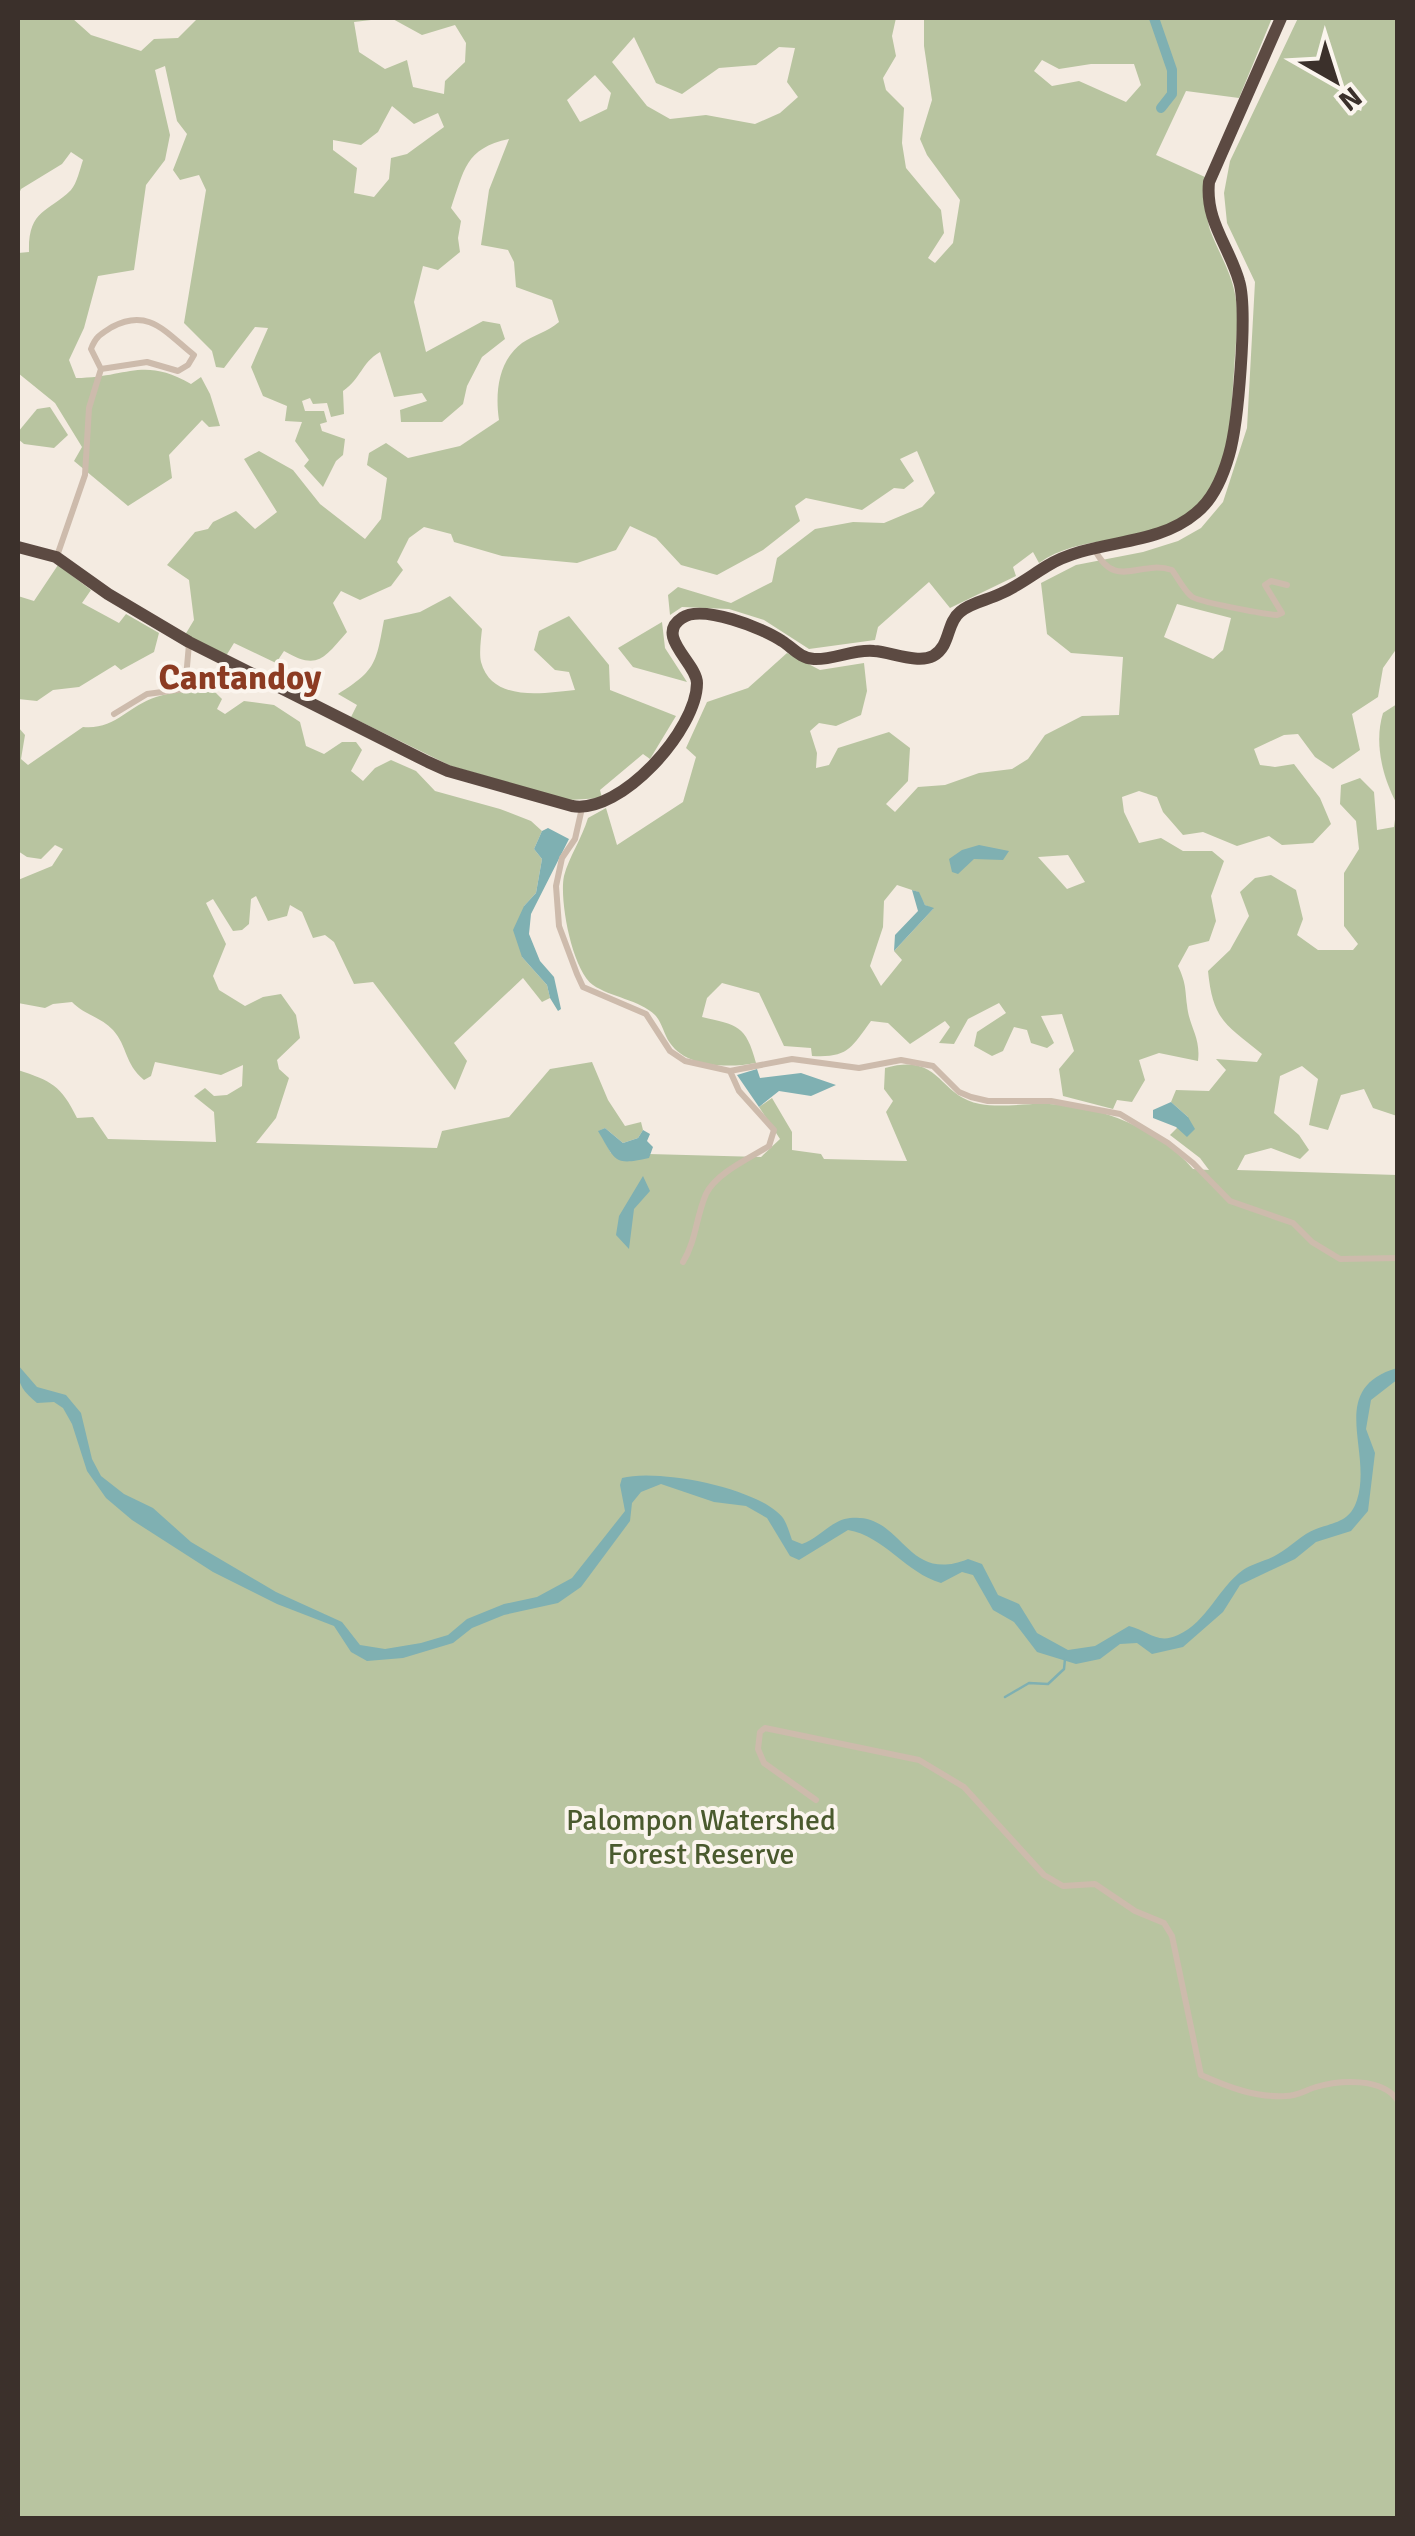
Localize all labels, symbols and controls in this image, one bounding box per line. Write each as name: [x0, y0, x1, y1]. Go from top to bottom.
north arrow: [1285, 30, 1385, 130]
text: N: [1332, 79, 1368, 118]
district label: Cantandoy: [159, 656, 322, 699]
park label: Palompon Watershed Forest Reserve: [566, 1802, 836, 1873]

